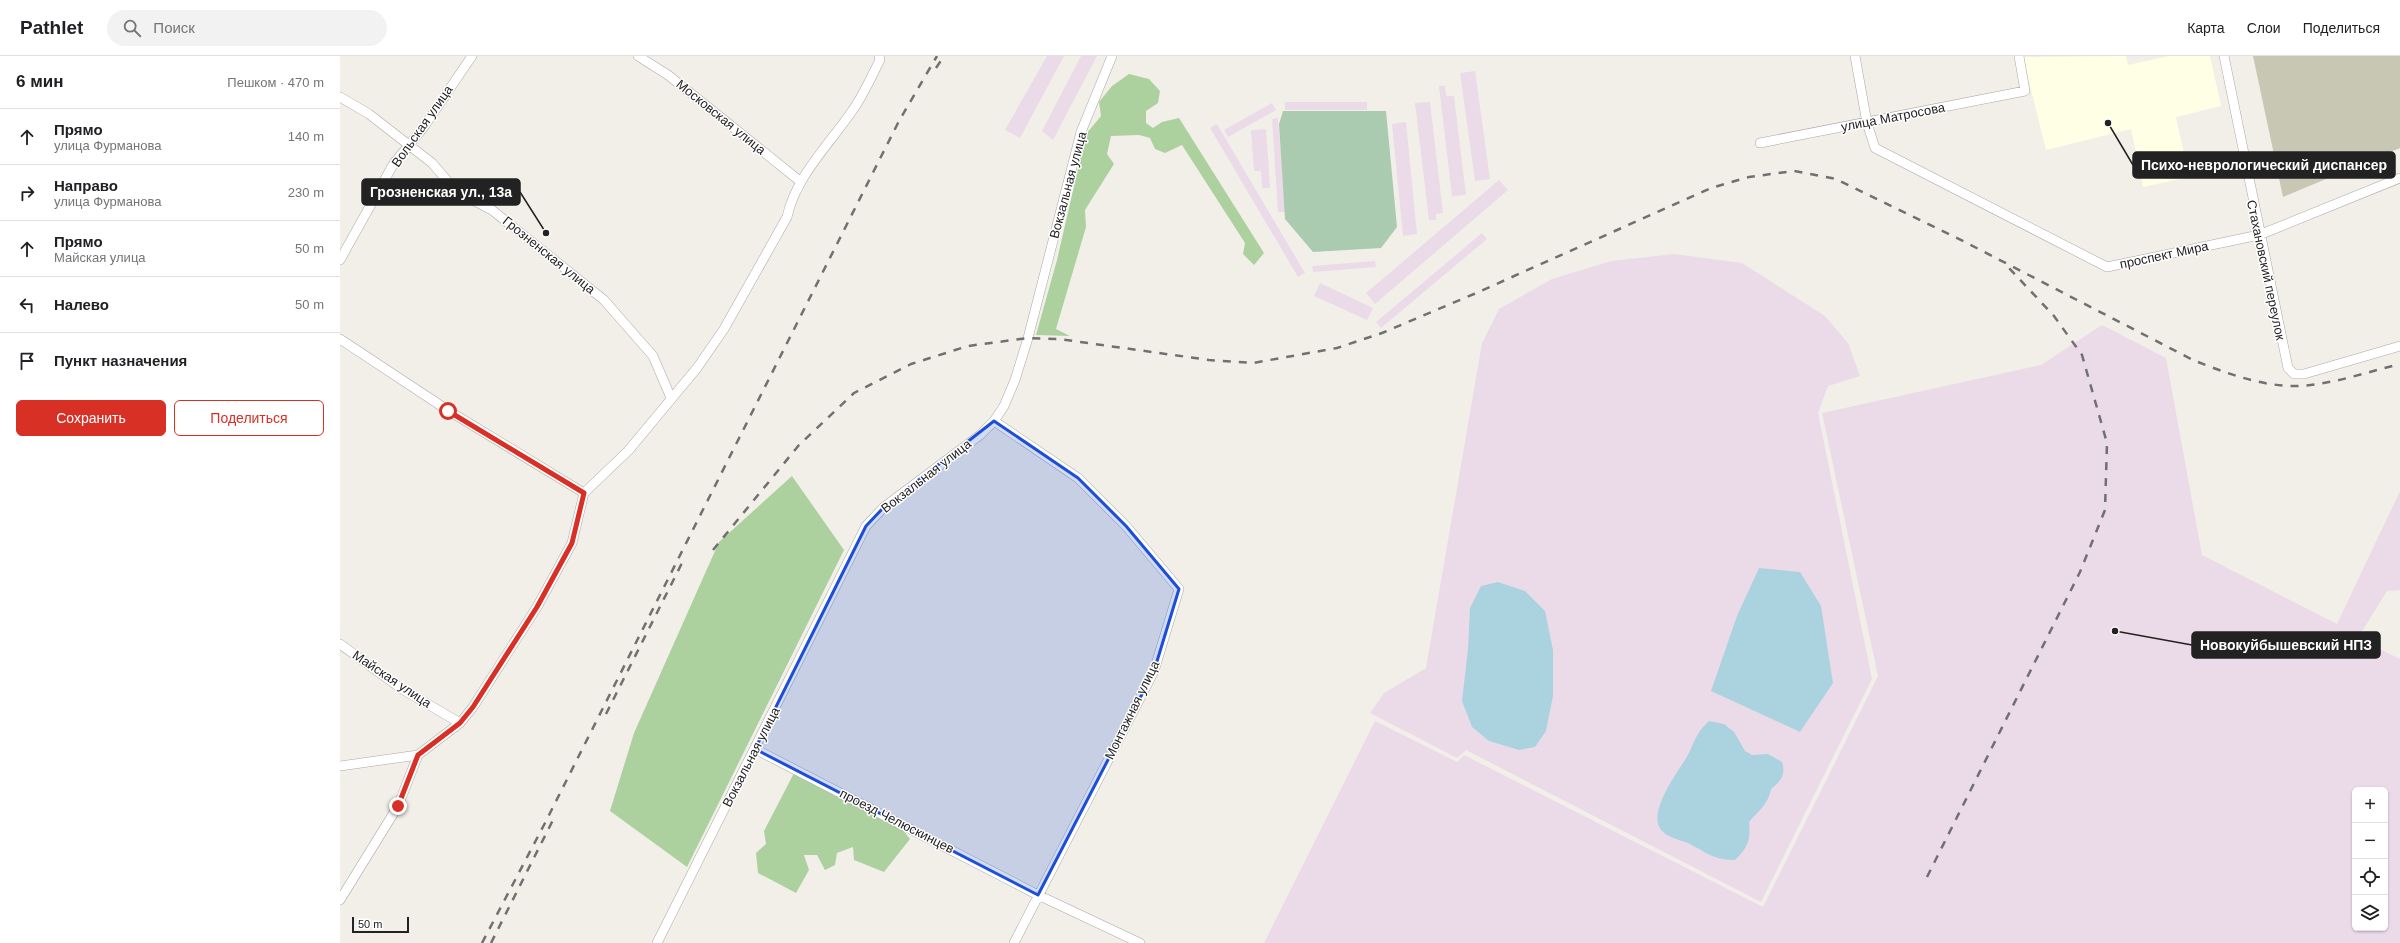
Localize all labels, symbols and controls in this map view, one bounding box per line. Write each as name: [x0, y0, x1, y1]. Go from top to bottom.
search box: [107, 10, 387, 46]
text: Pathlet: [20, 17, 83, 38]
icon: search: [121, 17, 143, 39]
text: Поиск: [153, 19, 195, 36]
text: Карта: [2187, 20, 2225, 36]
text: Слои: [2247, 20, 2281, 36]
text: Поделиться: [2303, 20, 2380, 36]
text: 6 мин: [16, 72, 63, 91]
text: Пешком · 470 m: [227, 75, 324, 90]
street label: Московская улица: [673, 76, 769, 158]
street label: Вольская улица: [388, 82, 456, 170]
street label: улица Матросова: [1840, 99, 1947, 134]
text: Прямо: [54, 121, 103, 138]
icon: ahead: [16, 126, 38, 148]
text: 140 m: [288, 129, 324, 144]
street label: Вокзальная улица: [1047, 129, 1090, 240]
text: улица Фурманова: [54, 138, 161, 153]
callout: Психо-неврологический диспансер: [2133, 152, 2395, 178]
text: Психо-неврологический диспансер: [2141, 157, 2387, 173]
text: Направо: [54, 177, 118, 194]
callout: Грозненская ул., 13а: [362, 179, 520, 205]
icon: right: [16, 182, 38, 204]
text: Грозненская ул., 13а: [370, 184, 512, 200]
text: 230 m: [288, 185, 324, 200]
text: улица Фурманова: [54, 194, 161, 209]
street label: Стахановский переулок: [2244, 199, 2288, 342]
street label: Грозненская улица: [500, 213, 599, 297]
text: Прямо: [54, 233, 103, 250]
icon: ahead: [16, 238, 38, 260]
street label: проспект Мира: [2118, 238, 2210, 272]
text: 50 m: [295, 241, 324, 256]
text: Майская улица: [54, 250, 146, 265]
icon: left: [16, 294, 38, 316]
text: Налево: [54, 296, 109, 313]
text: 50 m: [295, 297, 324, 312]
icon: arrive: [16, 350, 38, 372]
text: Пункт назначения: [54, 352, 187, 369]
button: Сохранить: [16, 400, 166, 436]
button: Поделиться: [174, 400, 324, 436]
route start: [439, 402, 457, 420]
street label: Вокзальная улица: [878, 436, 975, 516]
callout: Новокуйбышевский НПЗ: [2192, 632, 2380, 658]
text: Новокуйбышевский НПЗ: [2200, 637, 2372, 653]
street label: Майская улица: [350, 647, 435, 711]
street label: Монтажная улица: [1102, 658, 1163, 762]
street label: Вокзальная улица: [719, 704, 783, 809]
street label: проезд Челюскинцев: [837, 786, 957, 856]
map controls: [2352, 787, 2388, 931]
button: +: [2352, 787, 2388, 823]
route end: [389, 797, 407, 815]
button: −: [2352, 823, 2388, 859]
button: locate: [2352, 859, 2388, 895]
button: layers: [2352, 895, 2388, 931]
scale bar: [352, 915, 409, 934]
text: 50 m: [358, 918, 382, 930]

